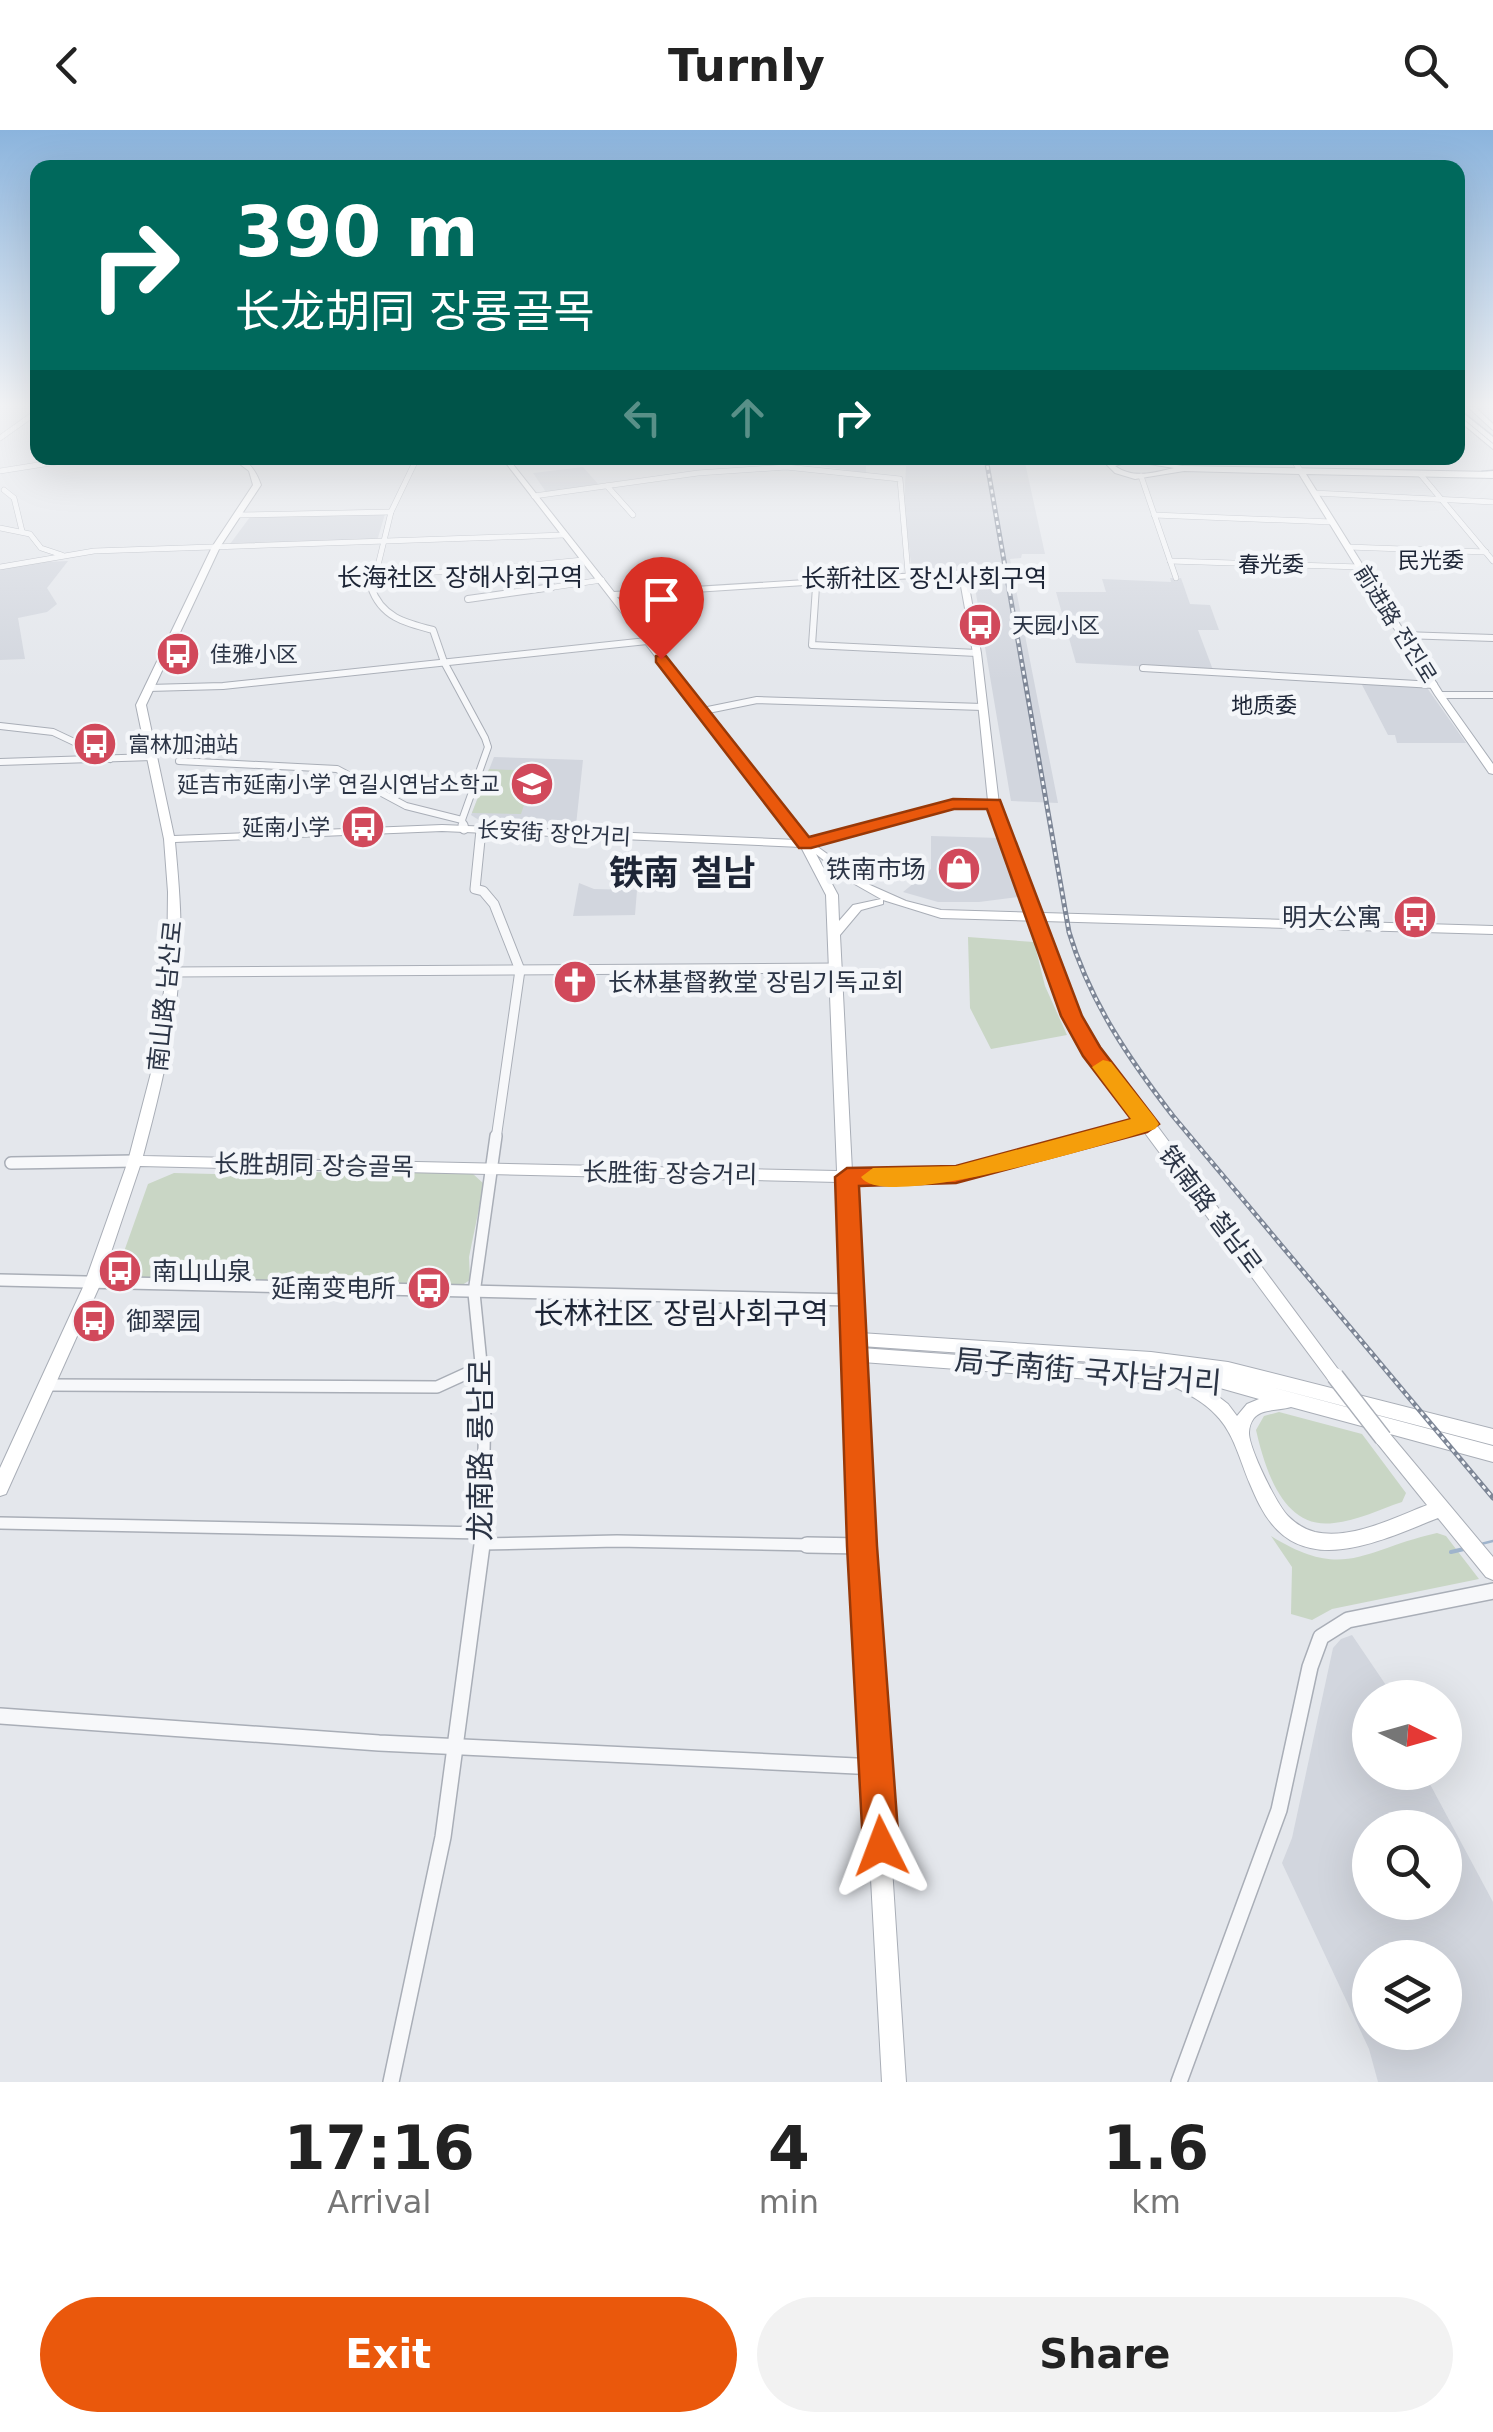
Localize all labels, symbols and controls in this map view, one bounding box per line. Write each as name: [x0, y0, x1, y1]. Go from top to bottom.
icon: back: [40, 38, 95, 93]
icon: search: [1398, 38, 1453, 93]
text: Turnly: [668, 39, 825, 92]
text: 390 m: [235, 191, 478, 273]
icon: right: [70, 200, 200, 330]
text: 长龙胡同 장룡골목: [235, 285, 595, 338]
icon: left: [615, 390, 670, 445]
icon: ahead: [720, 390, 775, 445]
icon: right: [825, 390, 880, 445]
district label: 民光委: [1398, 548, 1464, 573]
district label: 春光委: [1238, 552, 1304, 577]
pin: [619, 557, 704, 660]
street label: 前进路 전진로: [1350, 561, 1442, 688]
district label: 长海社区 장해사회구역: [337, 563, 583, 592]
district label: 长新社区 장신사회구역: [801, 564, 1047, 593]
icon: arrive: [634, 572, 689, 627]
bus stop icon: 天园小区: [957, 602, 1003, 648]
place label: 天园小区: [1012, 613, 1100, 638]
bus stop icon: 佳雅小区: [155, 631, 201, 677]
place label: 佳雅小区: [210, 642, 298, 667]
district label: 地质委: [1231, 693, 1297, 718]
bus stop icon: 富林加油站: [72, 721, 118, 767]
place label: 富林加油站: [128, 732, 238, 757]
school or university icon: 延吉市延南小学 연길시연남소학교: [509, 761, 555, 807]
place label: 延吉市延南小学 연길시연남소학교: [177, 772, 500, 797]
bus stop icon: 延南小学: [340, 804, 386, 850]
place label: 延南小学: [242, 815, 330, 840]
street label: 长安街 장안거리: [476, 817, 632, 850]
shop icon: 铁南市场: [936, 846, 982, 892]
district label: 铁南 철남: [609, 853, 755, 893]
place label: 铁南市场: [826, 855, 926, 884]
bus stop icon: 明大公寓: [1392, 894, 1438, 940]
place label: 明大公寓: [1282, 903, 1382, 932]
street label: 南山路 남산로: [143, 919, 188, 1073]
church icon: 长林基督教堂 장림기독교회: [552, 959, 598, 1005]
place label: 长林基督教堂 장림기독교회: [608, 968, 904, 997]
street label: 铁南路 철남로: [1153, 1140, 1268, 1279]
street label: 长胜胡同 장승골목: [214, 1149, 414, 1182]
street label: 长胜街 장승거리: [582, 1157, 758, 1190]
bus stop icon: 南山山泉: [97, 1248, 143, 1294]
place label: 南山山泉: [152, 1257, 252, 1286]
bus stop icon: 延南变电所: [406, 1265, 452, 1311]
place label: 延南变电所: [271, 1274, 396, 1303]
district label: 长林社区 장림사회구역: [533, 1296, 829, 1331]
bus stop icon: 御翠园: [71, 1298, 117, 1344]
place label: 御翠园: [126, 1307, 201, 1336]
street label: 局子南街 국자남거리: [953, 1342, 1223, 1401]
street label: 龙南路 룡남로: [463, 1359, 498, 1541]
north arrow: [1352, 1680, 1462, 1790]
map controls: [1352, 1680, 1462, 2050]
position arrow: [829, 1794, 933, 1898]
button: search: [1352, 1810, 1462, 1920]
button: layers: [1352, 1940, 1462, 2050]
text: 17:16: [284, 2113, 475, 2183]
text: 4: [768, 2113, 810, 2183]
text: 1.6: [1103, 2113, 1209, 2183]
text: Arrival: [327, 2183, 431, 2221]
text: min: [759, 2183, 819, 2221]
text: km: [1131, 2183, 1181, 2221]
button: Exit: [40, 2297, 737, 2412]
button: Share: [757, 2297, 1453, 2412]

